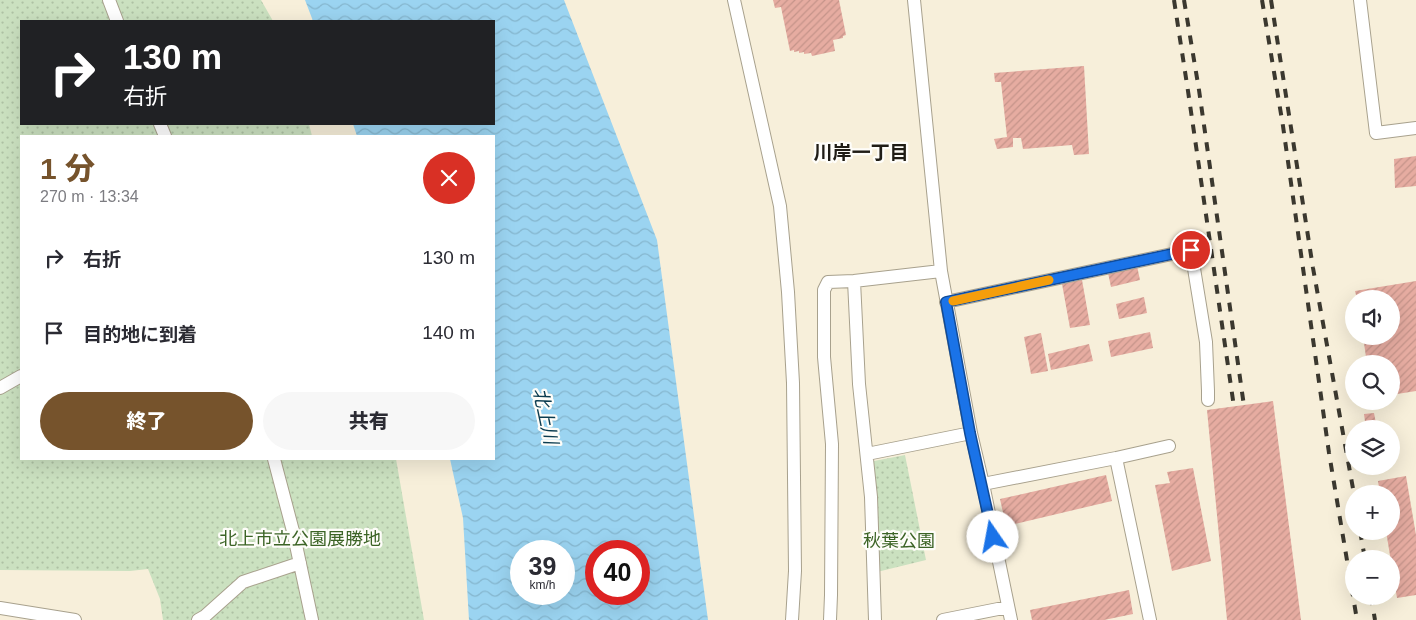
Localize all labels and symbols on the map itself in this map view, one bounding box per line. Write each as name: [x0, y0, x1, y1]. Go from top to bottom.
district label: 川岸一丁目: [813, 142, 909, 163]
pin: [1170, 229, 1212, 271]
water label: 北上川: [529, 386, 562, 448]
position arrow: [966, 510, 1018, 562]
park label: 北上市立公園展勝地: [219, 529, 381, 549]
park label: 秋葉公園: [863, 531, 935, 551]
speed limit sign: 40: [585, 540, 650, 605]

